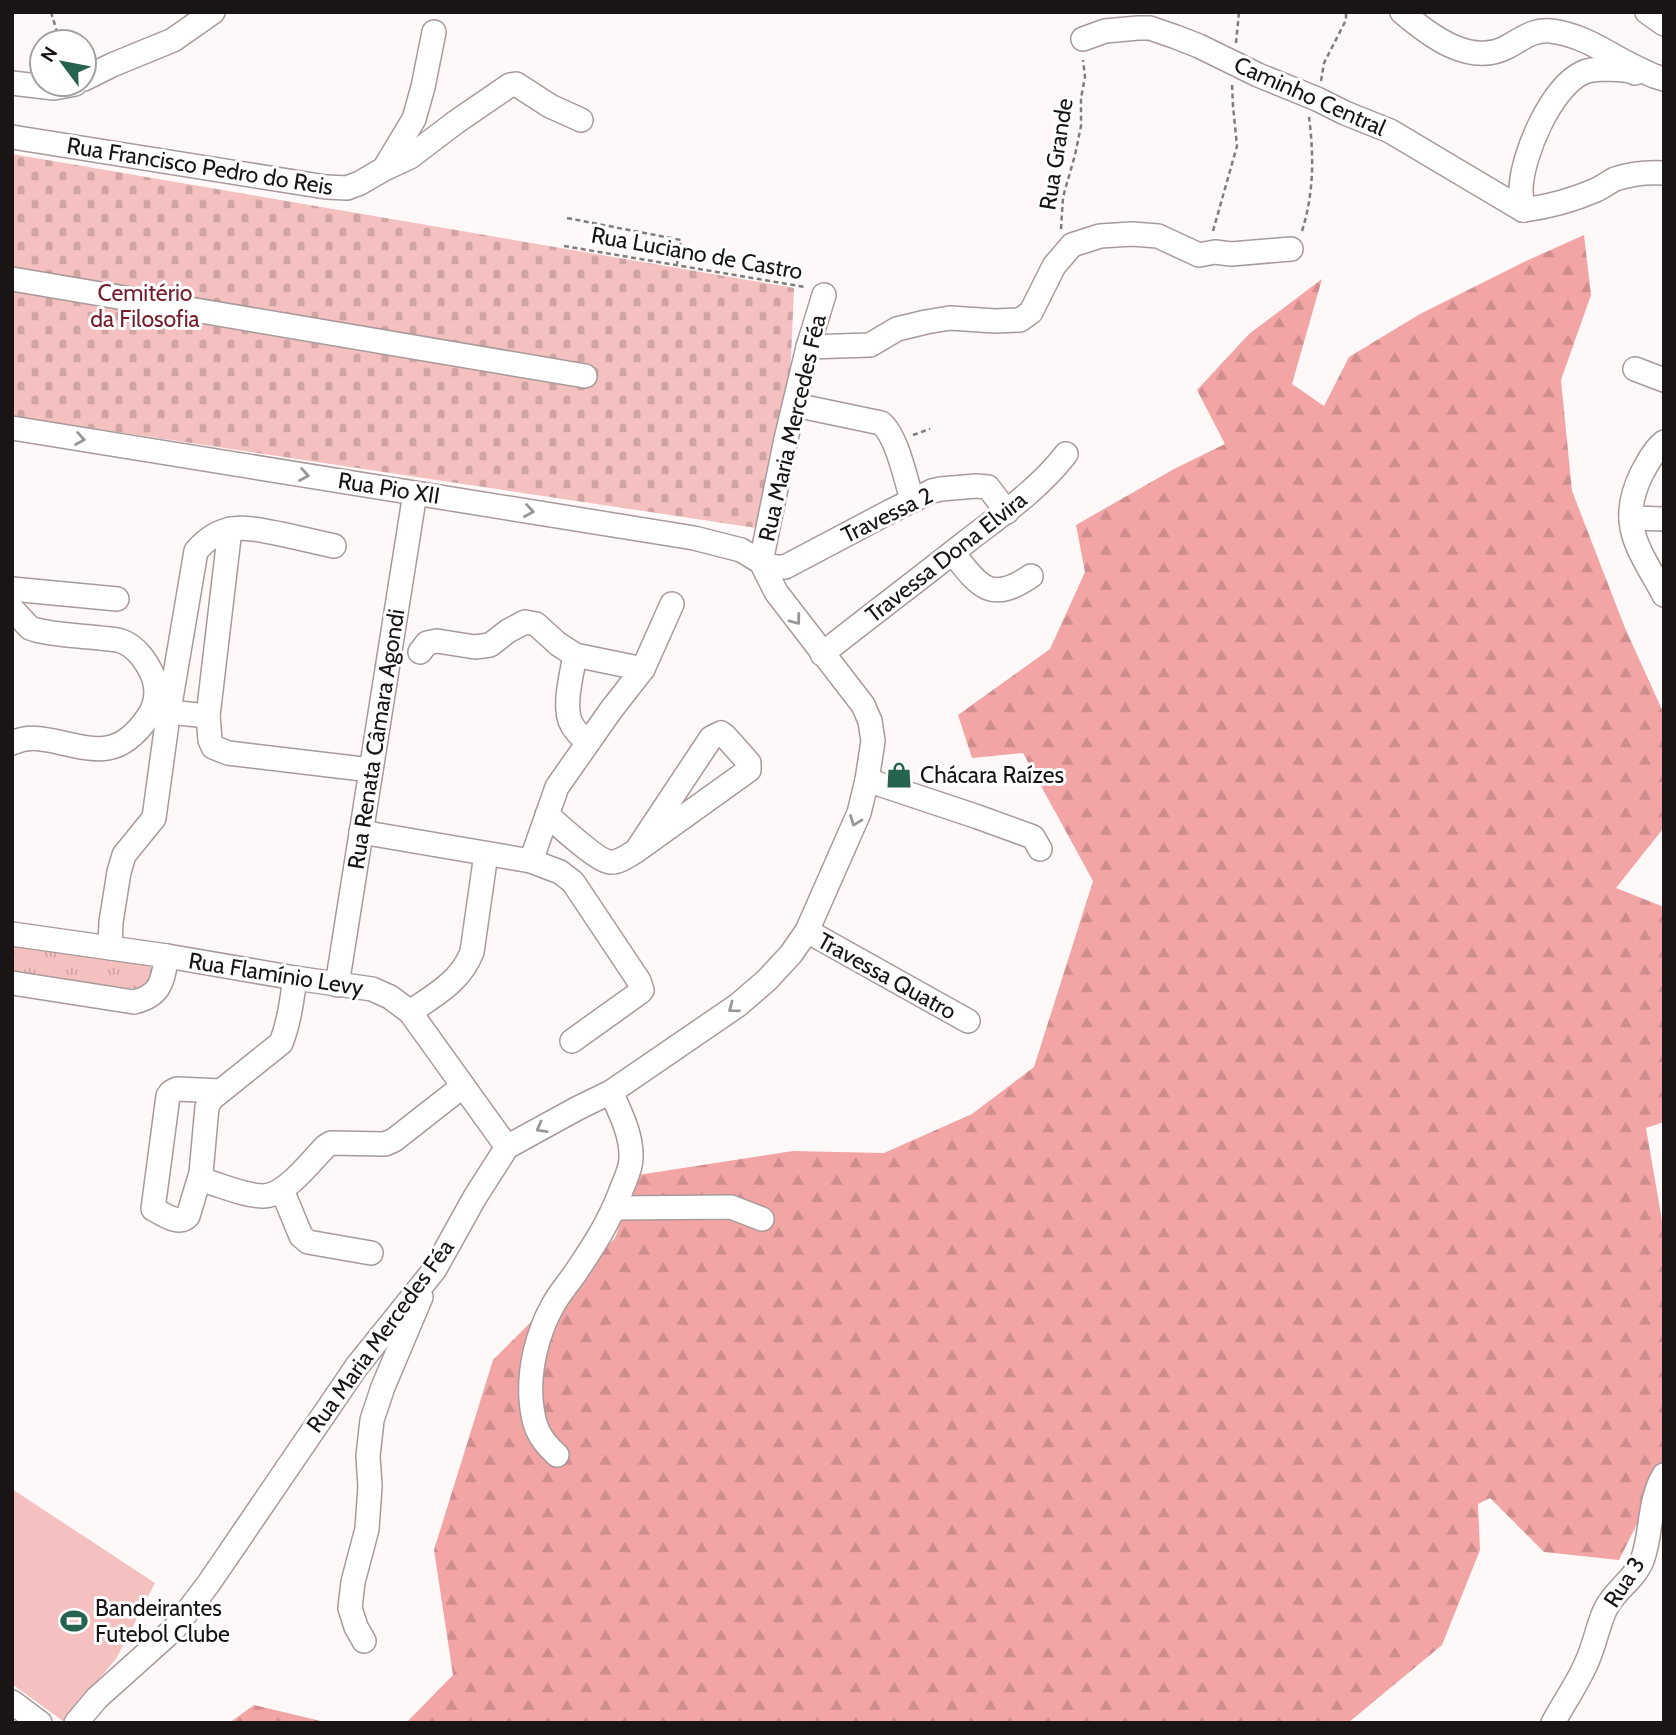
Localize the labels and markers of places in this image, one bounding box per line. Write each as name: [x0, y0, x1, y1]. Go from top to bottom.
shop icon: Chácara Raízes: [884, 760, 914, 790]
place label: Chácara Raízes: [920, 761, 1064, 789]
place label: Bandeirantes Futebol Clube: [95, 1594, 230, 1648]
sports icon: Bandeirantes Futebol Clube: [59, 1606, 89, 1636]

